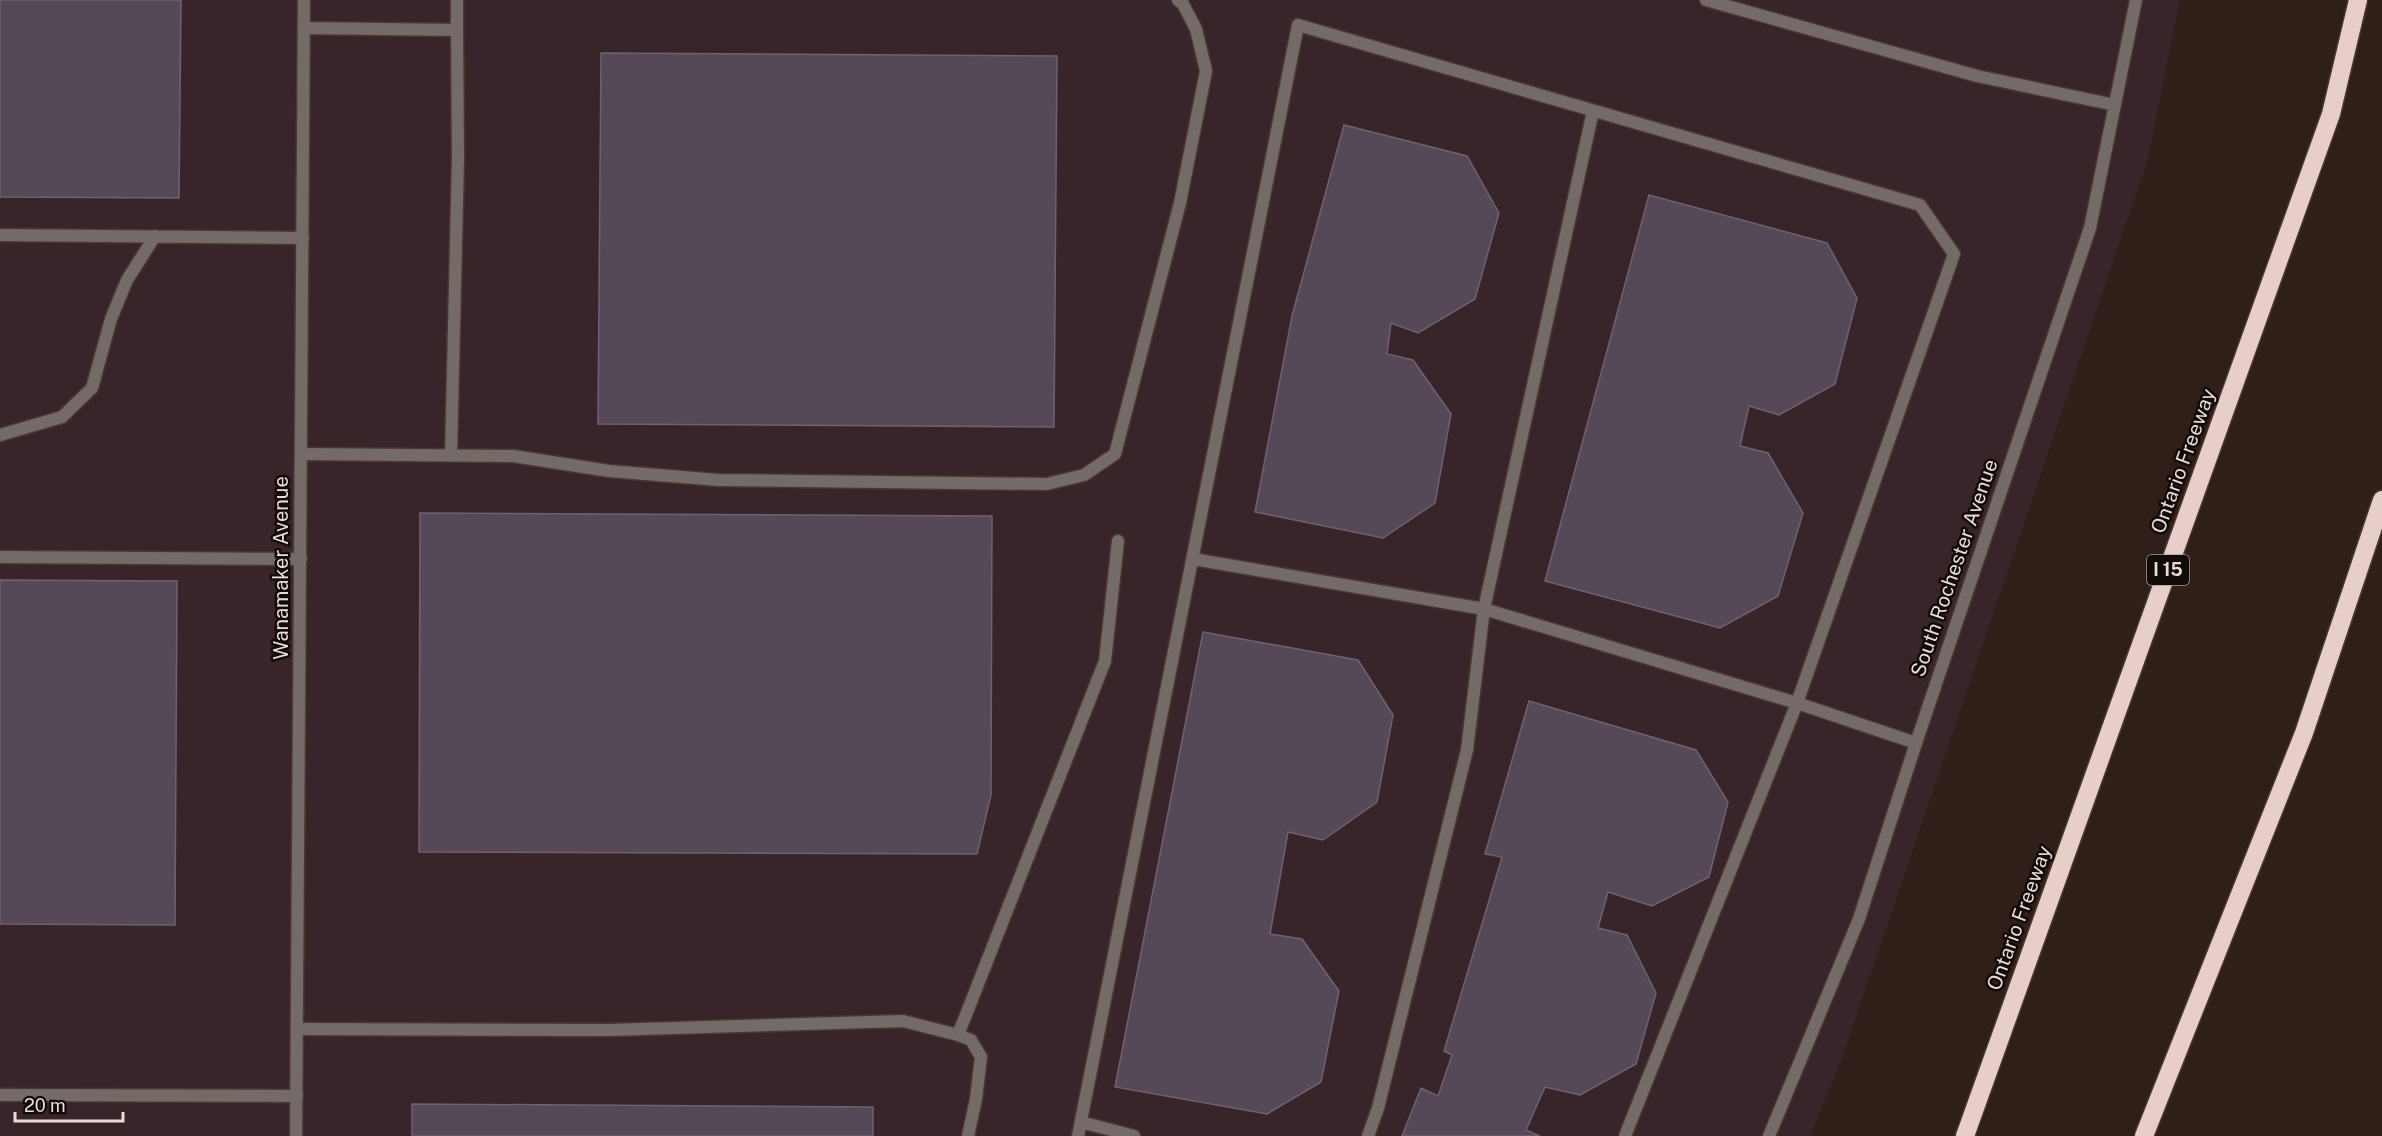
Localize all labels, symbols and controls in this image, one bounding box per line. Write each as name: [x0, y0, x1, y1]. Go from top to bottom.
street label: Ontario Freeway: [2146, 385, 2220, 537]
street label: South Rochester Avenue: [1905, 456, 2003, 680]
street label: Wanamaker Avenue: [269, 476, 293, 660]
road number: I 15: [2147, 555, 2189, 585]
street label: Ontario Freeway: [1982, 842, 2056, 994]
scale bar: [15, 1085, 123, 1123]
text: 20 m: [24, 1095, 66, 1116]

